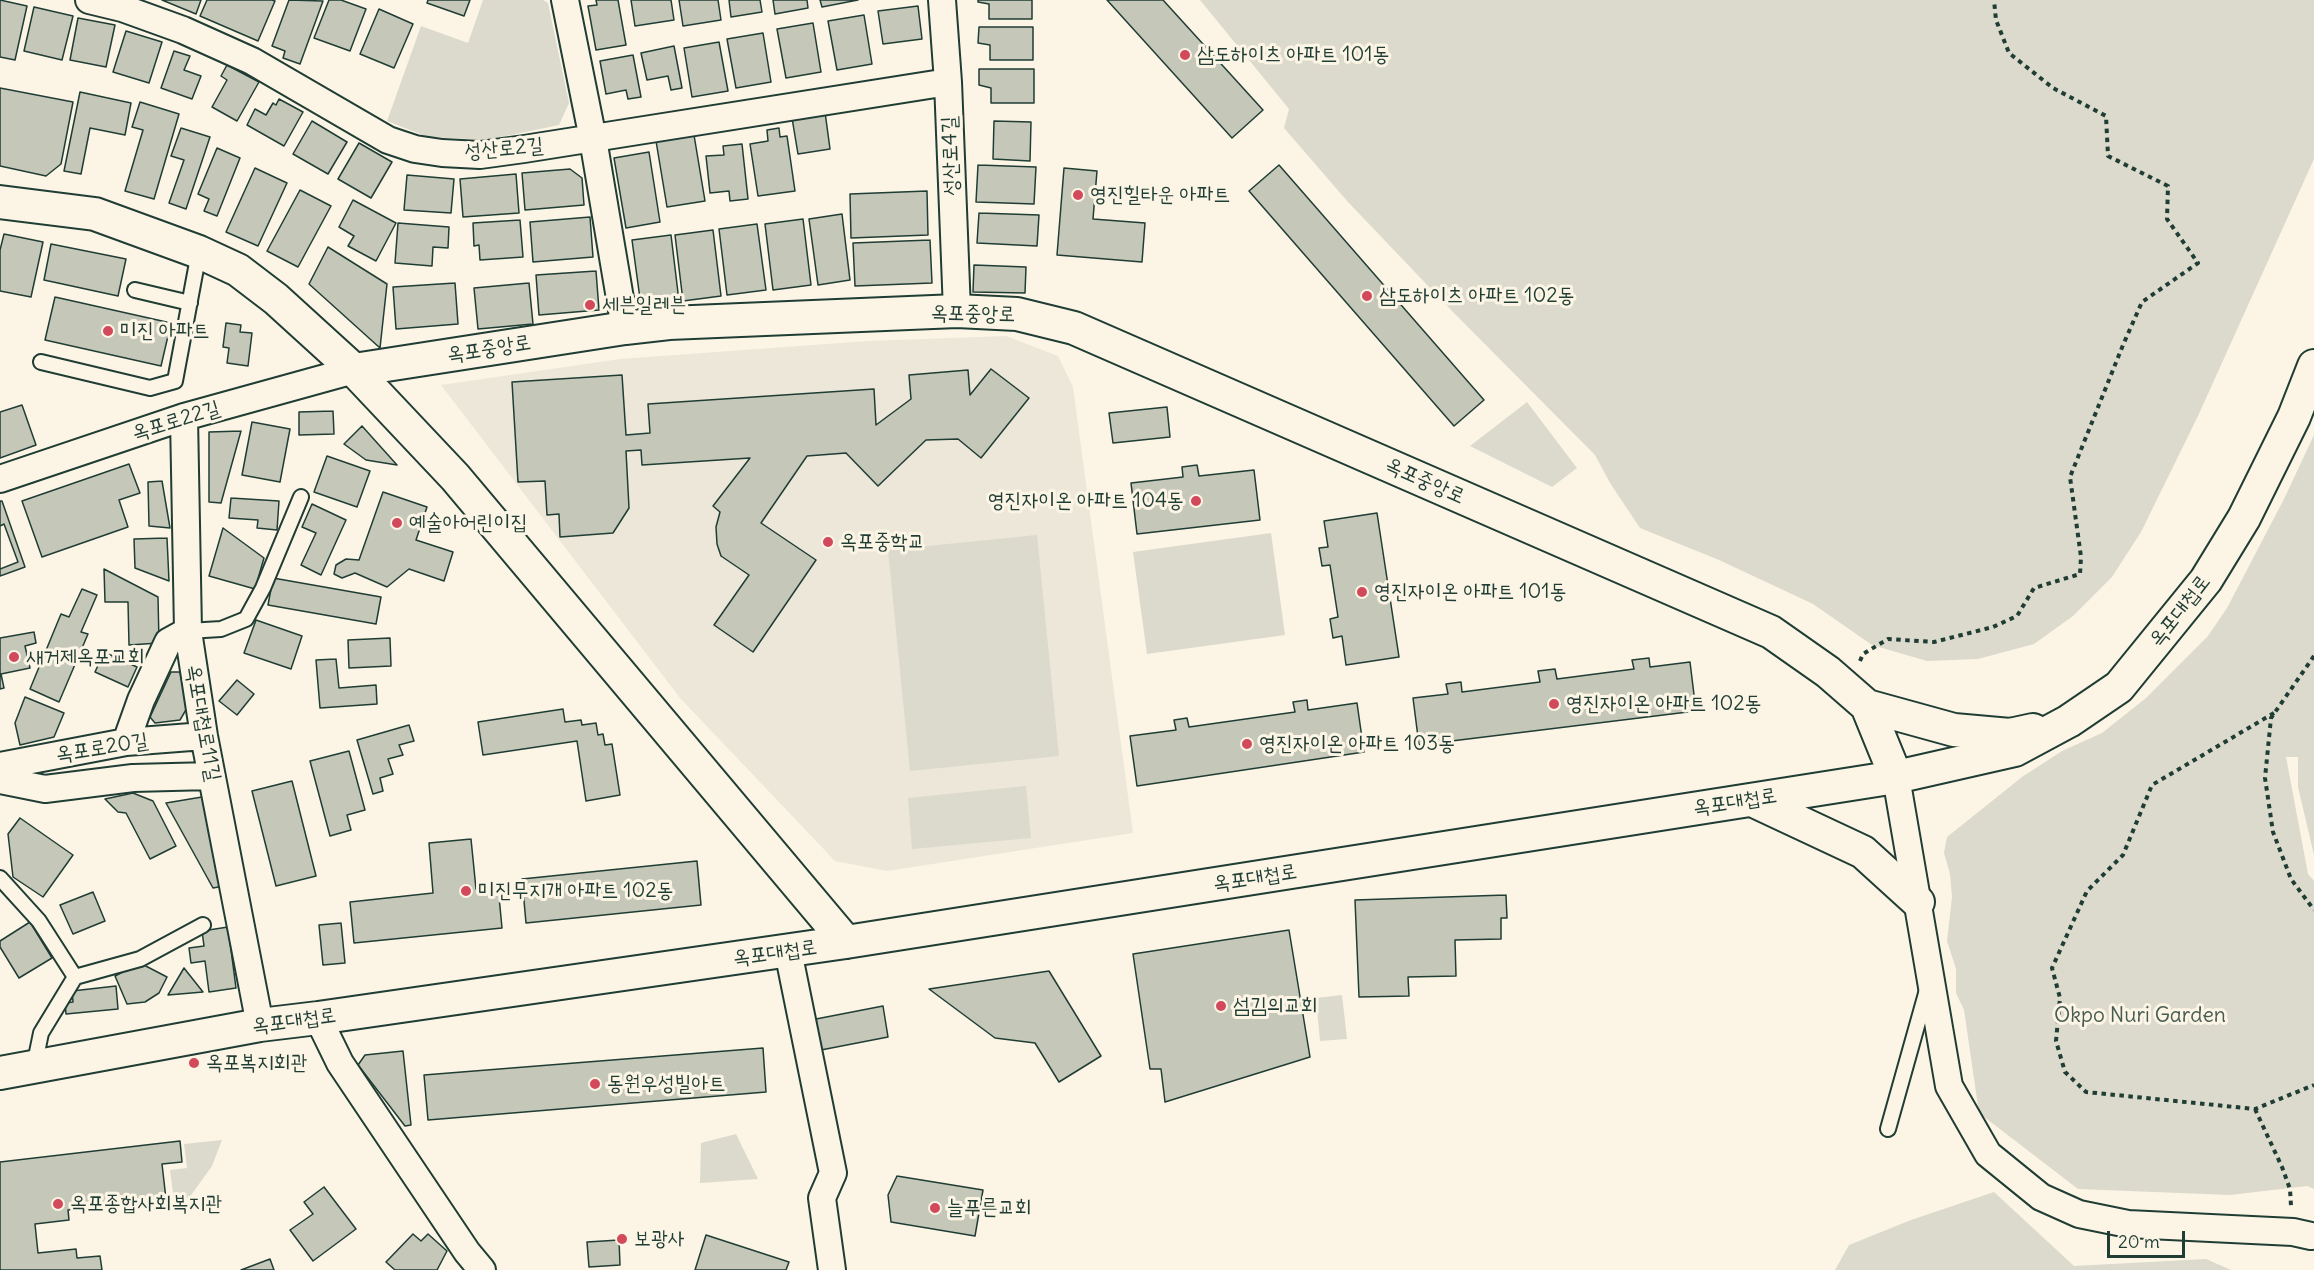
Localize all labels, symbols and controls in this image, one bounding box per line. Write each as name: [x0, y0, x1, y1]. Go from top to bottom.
place label: 삼도하이츠 아파트 101동: [1197, 42, 1390, 68]
marker: 삼도하이츠 아파트 101동: [1178, 48, 1192, 62]
street label: 성산로4길: [937, 116, 965, 196]
street label: 성산로2길: [464, 133, 544, 165]
place label: 영진힐타운 아파트: [1090, 182, 1230, 208]
marker: 영진힐타운 아파트: [1071, 188, 1085, 202]
place label: 삼도하이츠 아파트 102동: [1379, 283, 1575, 309]
marker: 삼도하이츠 아파트 102동: [1360, 289, 1374, 303]
place label: 세븐일레븐: [602, 292, 686, 318]
marker: 세븐일레븐: [583, 298, 597, 312]
street label: 옥포중앙로: [931, 301, 1015, 327]
place label: 미진 아파트: [120, 318, 209, 344]
marker: 미진 아파트: [101, 324, 115, 338]
street label: 옥포중앙로: [445, 330, 533, 368]
street label: 옥포로22길: [129, 396, 223, 446]
street label: 옥포중앙로: [1381, 452, 1469, 510]
place label: 영진자이온 아파트 104동: [988, 488, 1184, 514]
marker: 영진자이온 아파트 104동: [1189, 494, 1203, 508]
place label: 예술아어린이집: [409, 510, 527, 536]
marker: 예술아어린이집: [390, 516, 404, 530]
place label: 옥포중학교: [840, 529, 924, 555]
marker: 옥포중학교: [821, 535, 835, 549]
street label: 옥포대첩로: [2144, 570, 2216, 652]
place label: 영진자이온 아파트 101동: [1374, 579, 1567, 605]
marker: 영진자이온 아파트 101동: [1355, 585, 1369, 599]
place label: 새거제옥포교회: [26, 644, 144, 670]
marker: 새거제옥포교회: [7, 650, 21, 664]
street label: 옥포대첩로11길: [180, 663, 226, 783]
place label: 영진자이온 아파트 102동: [1566, 691, 1762, 717]
marker: 영진자이온 아파트 102동: [1547, 697, 1561, 711]
street label: 옥포로20길: [54, 728, 150, 768]
place label: 영진자이온 아파트 103동: [1259, 731, 1455, 757]
marker: 영진자이온 아파트 103동: [1240, 737, 1254, 751]
street label: 옥포대첩로: [1691, 783, 1779, 821]
street label: 옥포대첩로: [1211, 859, 1299, 897]
place label: 미진무지개 아파트 102동: [478, 878, 674, 904]
marker: 미진무지개 아파트 102동: [459, 884, 473, 898]
street label: 옥포대첩로: [731, 935, 819, 971]
place label: 섬김의교회: [1233, 993, 1317, 1019]
marker: 섬김의교회: [1214, 999, 1228, 1013]
street label: 옥포대첩로: [250, 1003, 338, 1039]
park label: Okpo Nuri Garden: [2054, 1003, 2226, 1029]
place label: 옥포복지회관: [206, 1050, 307, 1076]
marker: 옥포복지회관: [187, 1056, 201, 1070]
place label: 동원우성빌아트: [607, 1071, 725, 1097]
marker: 동원우성빌아트: [588, 1077, 602, 1091]
place label: 옥포종합사회복지관: [70, 1191, 222, 1217]
place label: 늘푸른교회: [947, 1195, 1031, 1221]
marker: 옥포종합사회복지관: [51, 1197, 65, 1211]
marker: 늘푸른교회: [928, 1201, 942, 1215]
scale bar: [2110, 1219, 2188, 1257]
place label: 보광사: [634, 1226, 685, 1252]
text: 20 m: [2118, 1230, 2160, 1253]
marker: 보광사: [615, 1232, 629, 1246]

